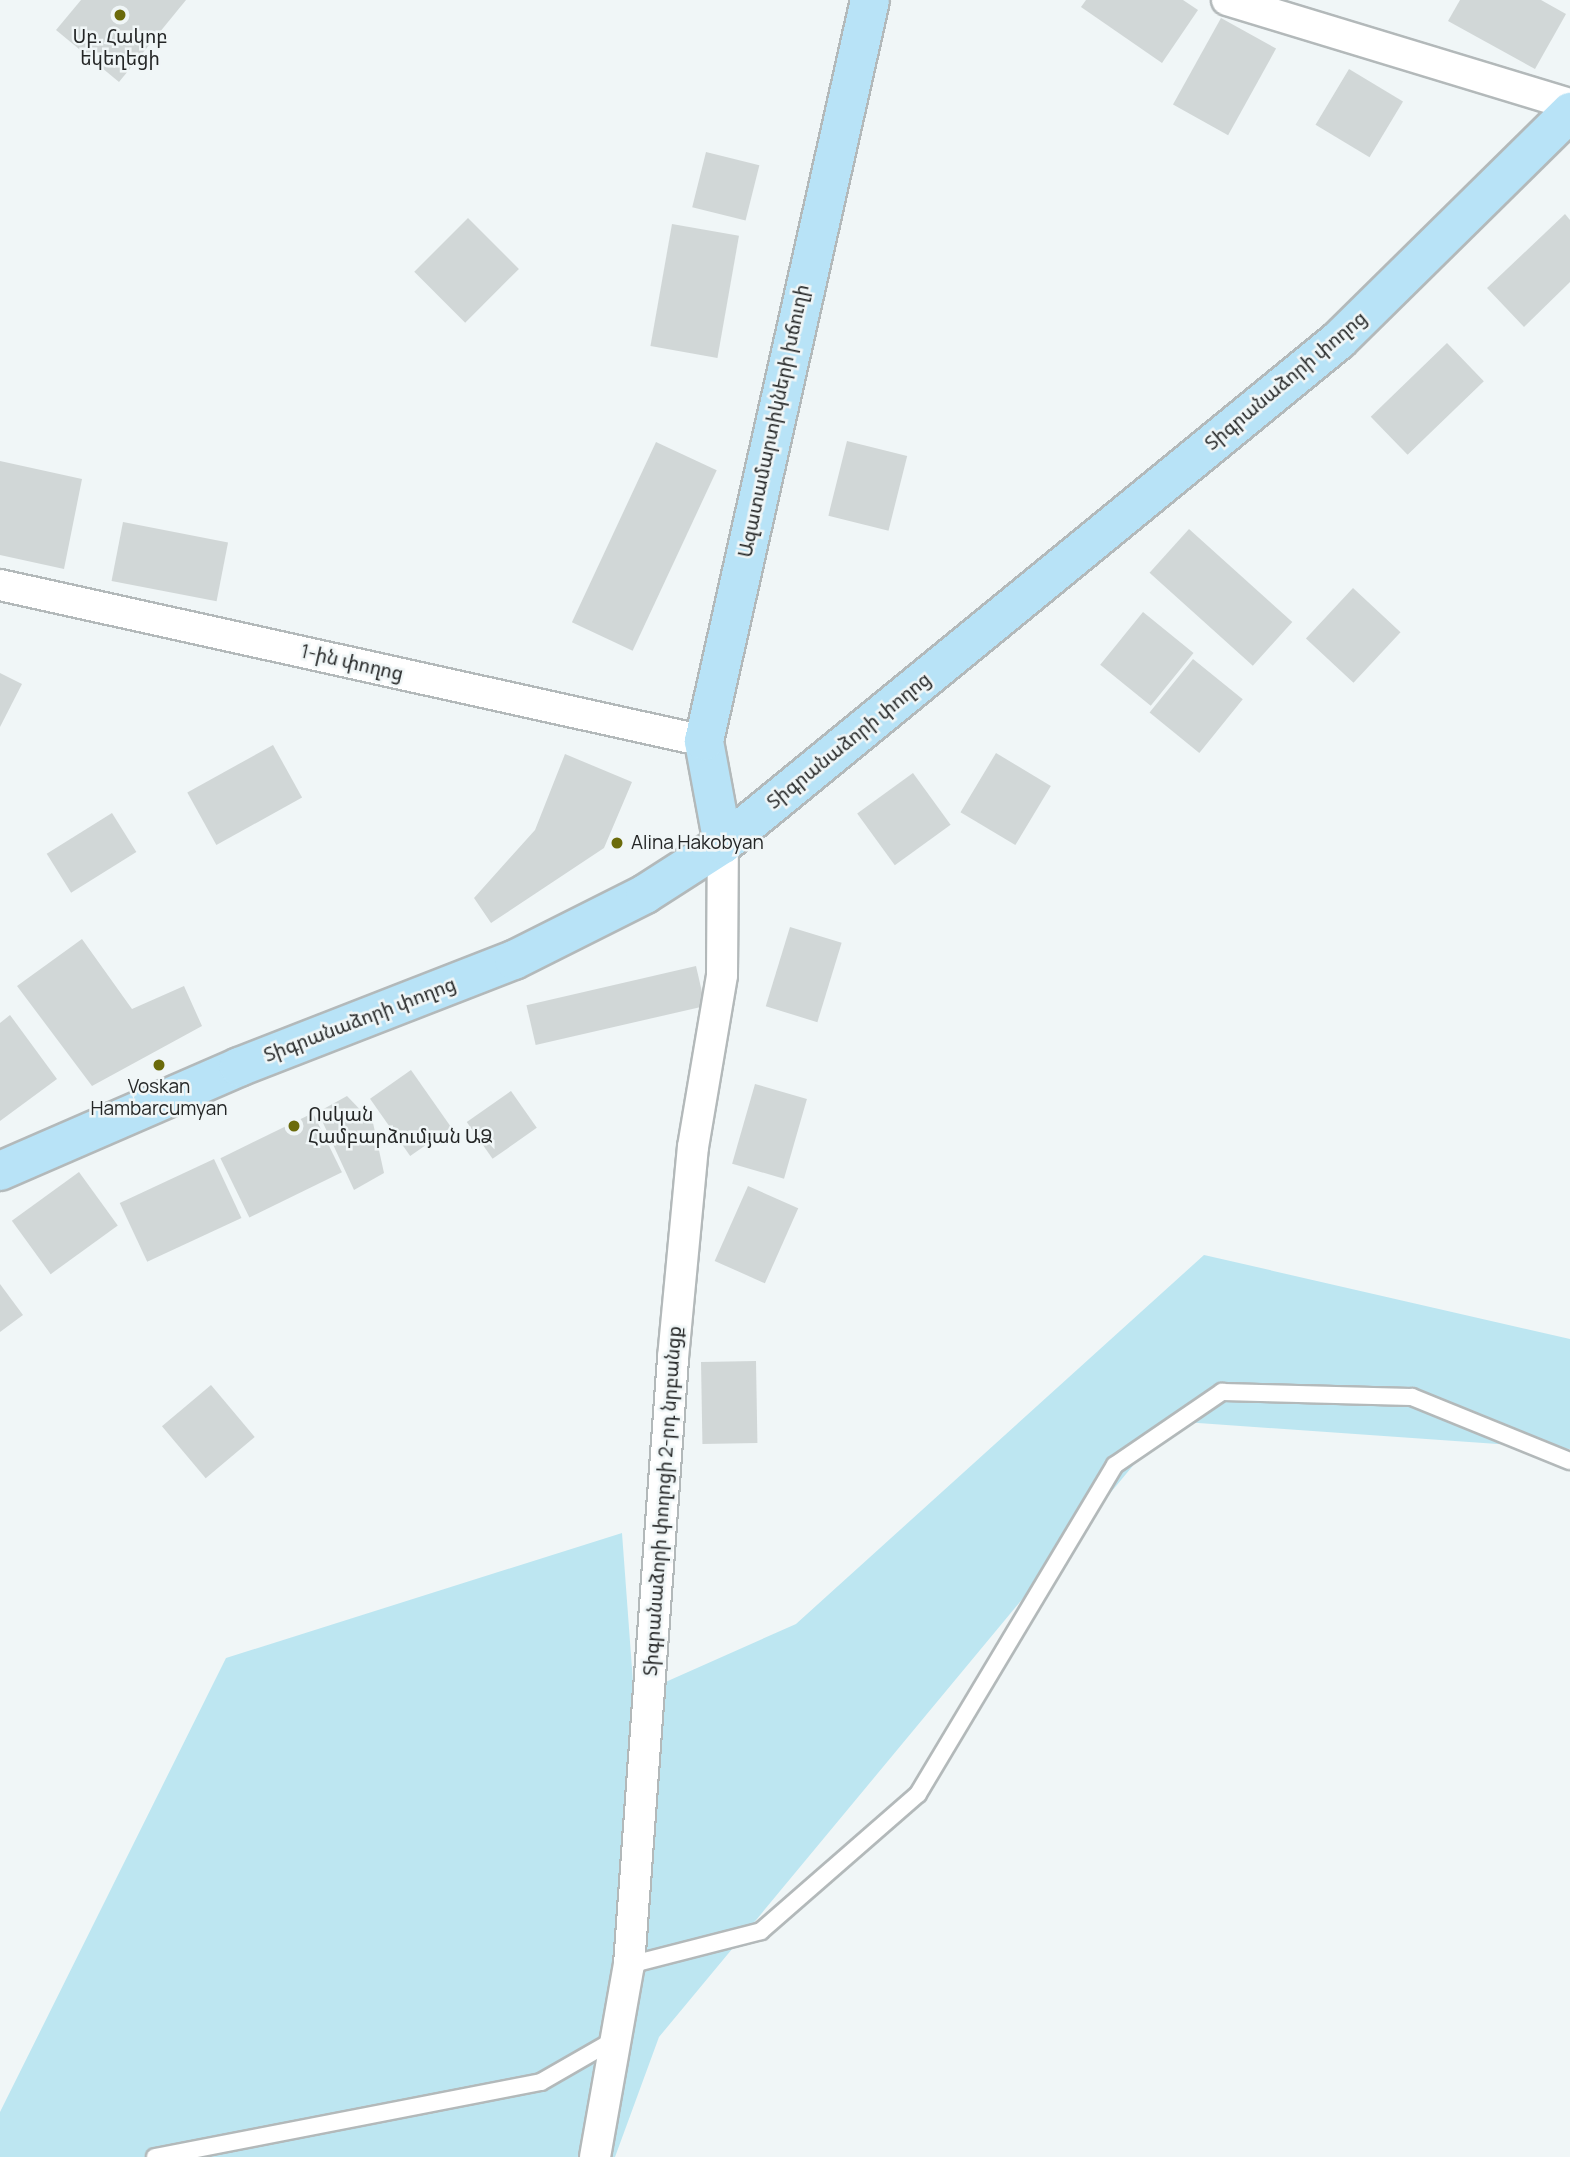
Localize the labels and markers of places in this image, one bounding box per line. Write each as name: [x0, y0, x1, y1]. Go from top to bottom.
marker: Սբ. Հակոբ եկեղեցի: [112, 7, 128, 23]
place label: Սբ. Հակոբ եկեղեցի: [72, 26, 168, 70]
place label: Alina Hakobyan: [631, 832, 764, 854]
marker: Alina Hakobyan: [609, 835, 625, 851]
marker: Voskan Hambarcumyan: [151, 1057, 167, 1073]
place label: Voskan Hambarcumyan: [90, 1076, 228, 1120]
place label: Ոսկան Համբարձումյան ԱՁ: [308, 1104, 493, 1148]
marker: Ոսկան Համբարձումյան ԱՁ: [286, 1118, 302, 1134]

